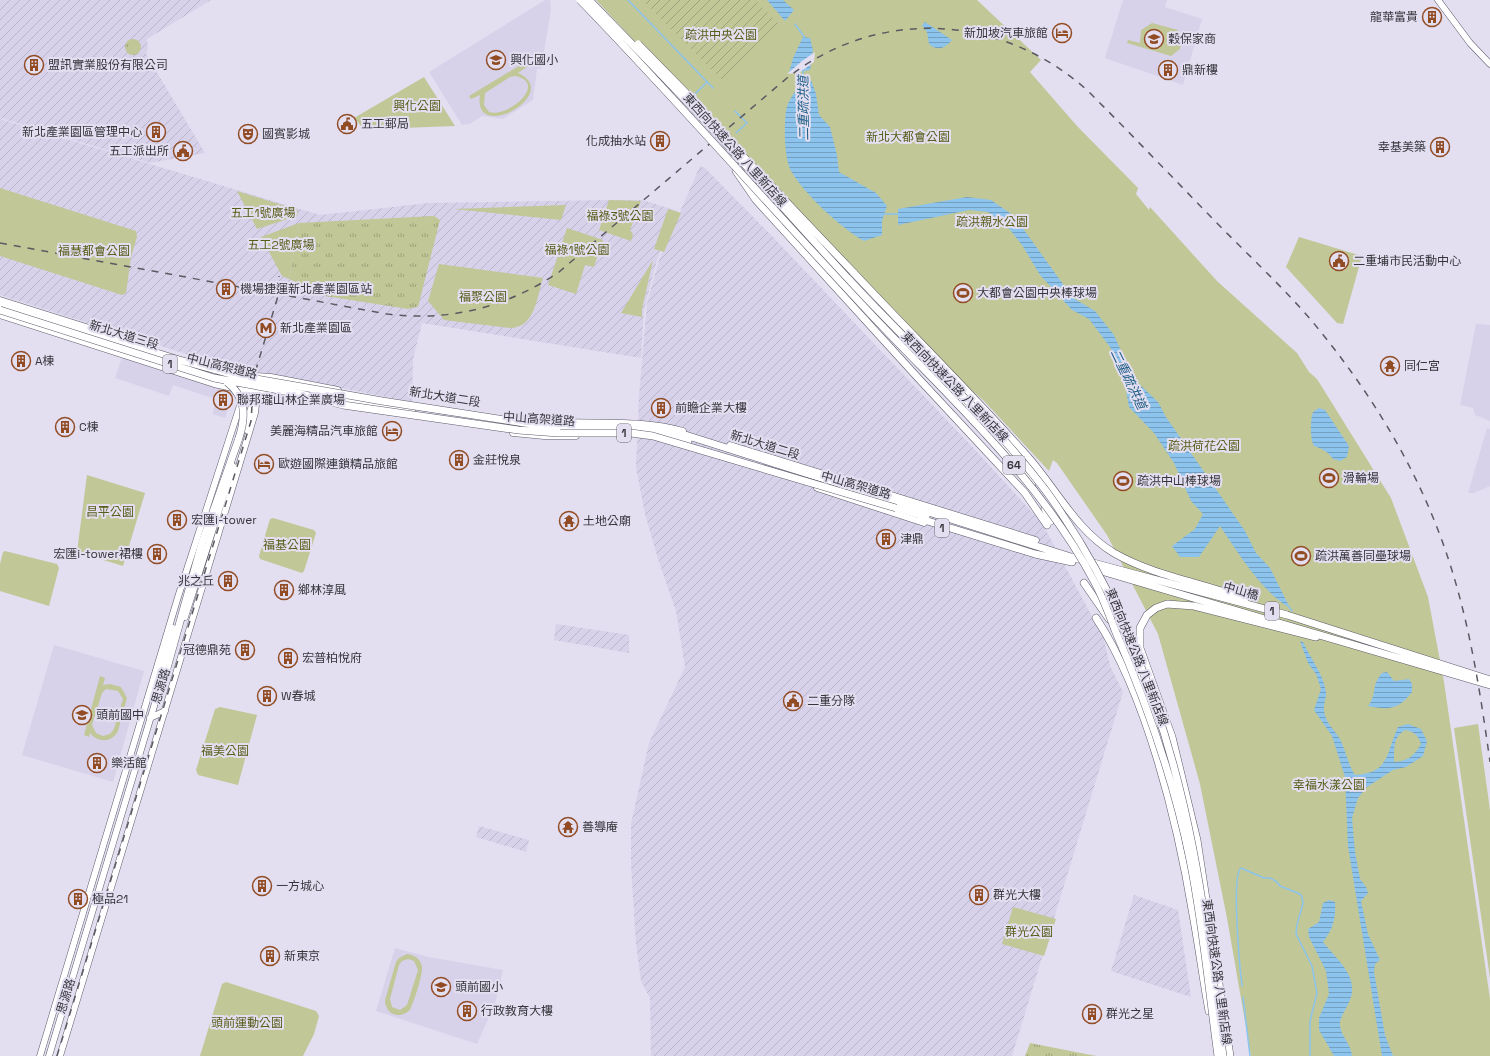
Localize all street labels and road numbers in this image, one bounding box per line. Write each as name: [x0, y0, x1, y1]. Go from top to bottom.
street label: 東西向快速公路 八里新店線: [680, 90, 790, 210]
street label: 新北大道三段: [87, 317, 161, 353]
street label: 東西向快速公路 八里新店線: [898, 329, 1012, 445]
street label: 中山高架道路: [185, 350, 259, 382]
road number: 1: [163, 355, 177, 373]
street label: 新北大道二段: [408, 383, 482, 411]
street label: 中山高架道路: [503, 409, 575, 429]
road number: 1: [617, 424, 631, 442]
street label: 新北大道二段: [728, 427, 802, 463]
road number: 64: [1003, 456, 1025, 474]
street label: 中山高架道路: [819, 467, 893, 503]
road number: 1: [935, 519, 949, 537]
street label: 中山橋: [1221, 578, 1261, 604]
street label: 東西向快速公路 八里新店線: [1102, 586, 1172, 728]
road number: 1: [1265, 602, 1279, 620]
street label: 思源路: [148, 666, 174, 706]
street label: 東西向快速公路 八里新店線: [1199, 898, 1235, 1046]
street label: 思源路: [53, 976, 79, 1016]

